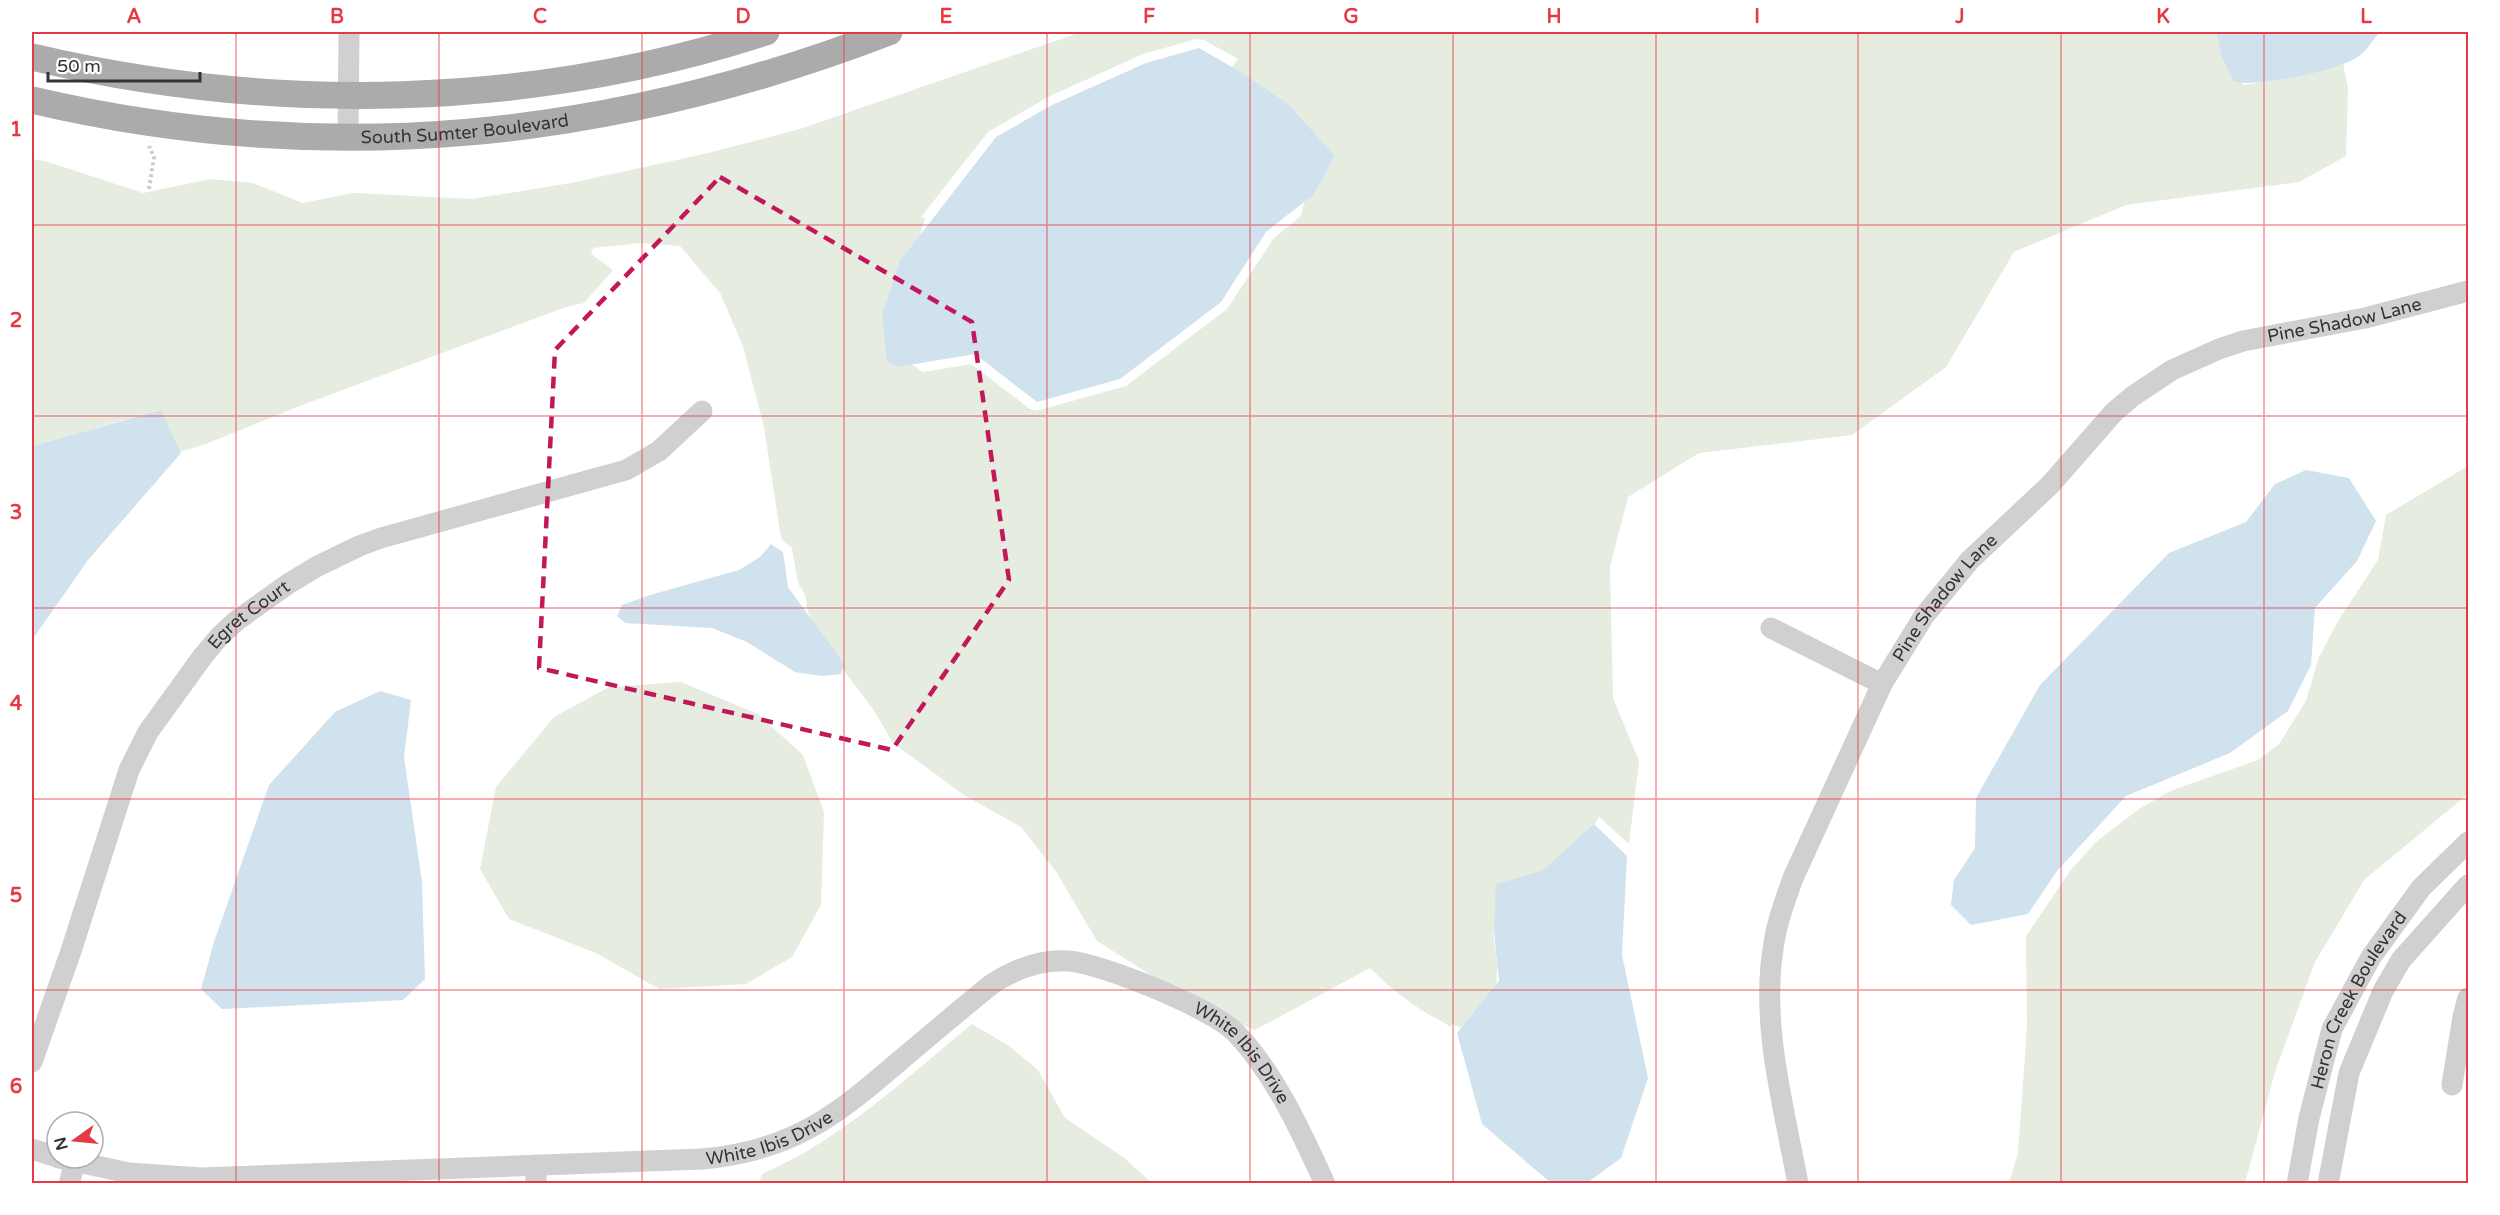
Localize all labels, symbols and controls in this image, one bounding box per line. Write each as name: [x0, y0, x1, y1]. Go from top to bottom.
text: A: [127, 5, 142, 29]
text: B: [330, 5, 344, 29]
text: C: [533, 5, 547, 29]
text: D: [735, 5, 751, 29]
text: E: [940, 5, 953, 29]
text: F: [1143, 5, 1155, 29]
text: G: [1343, 5, 1359, 29]
text: H: [1546, 5, 1562, 29]
text: I: [1754, 5, 1760, 29]
text: J: [1954, 5, 1965, 29]
text: K: [2156, 5, 2170, 29]
text: L: [2360, 5, 2372, 29]
scale bar: [48, 45, 200, 83]
text: 50 m: [57, 55, 101, 77]
street label: South Sumter Boulevard: [361, 109, 570, 148]
text: 1: [10, 118, 22, 142]
street label: Pine Shadow Lane: [2265, 293, 2424, 347]
text: 2: [10, 309, 22, 333]
text: 3: [10, 501, 22, 525]
street label: Pine Shadow Lane: [1888, 529, 2002, 666]
street label: Egret Court: [203, 575, 294, 654]
text: 4: [10, 692, 23, 716]
text: 5: [10, 884, 22, 908]
street label: Heron Creek Boulevard: [2306, 907, 2411, 1091]
street label: White Ibis Drive: [1190, 997, 1295, 1108]
text: 6: [10, 1075, 22, 1099]
street label: White Ibis Drive: [705, 1106, 837, 1170]
north arrow: [45, 1110, 105, 1170]
text: N: [50, 1135, 73, 1152]

